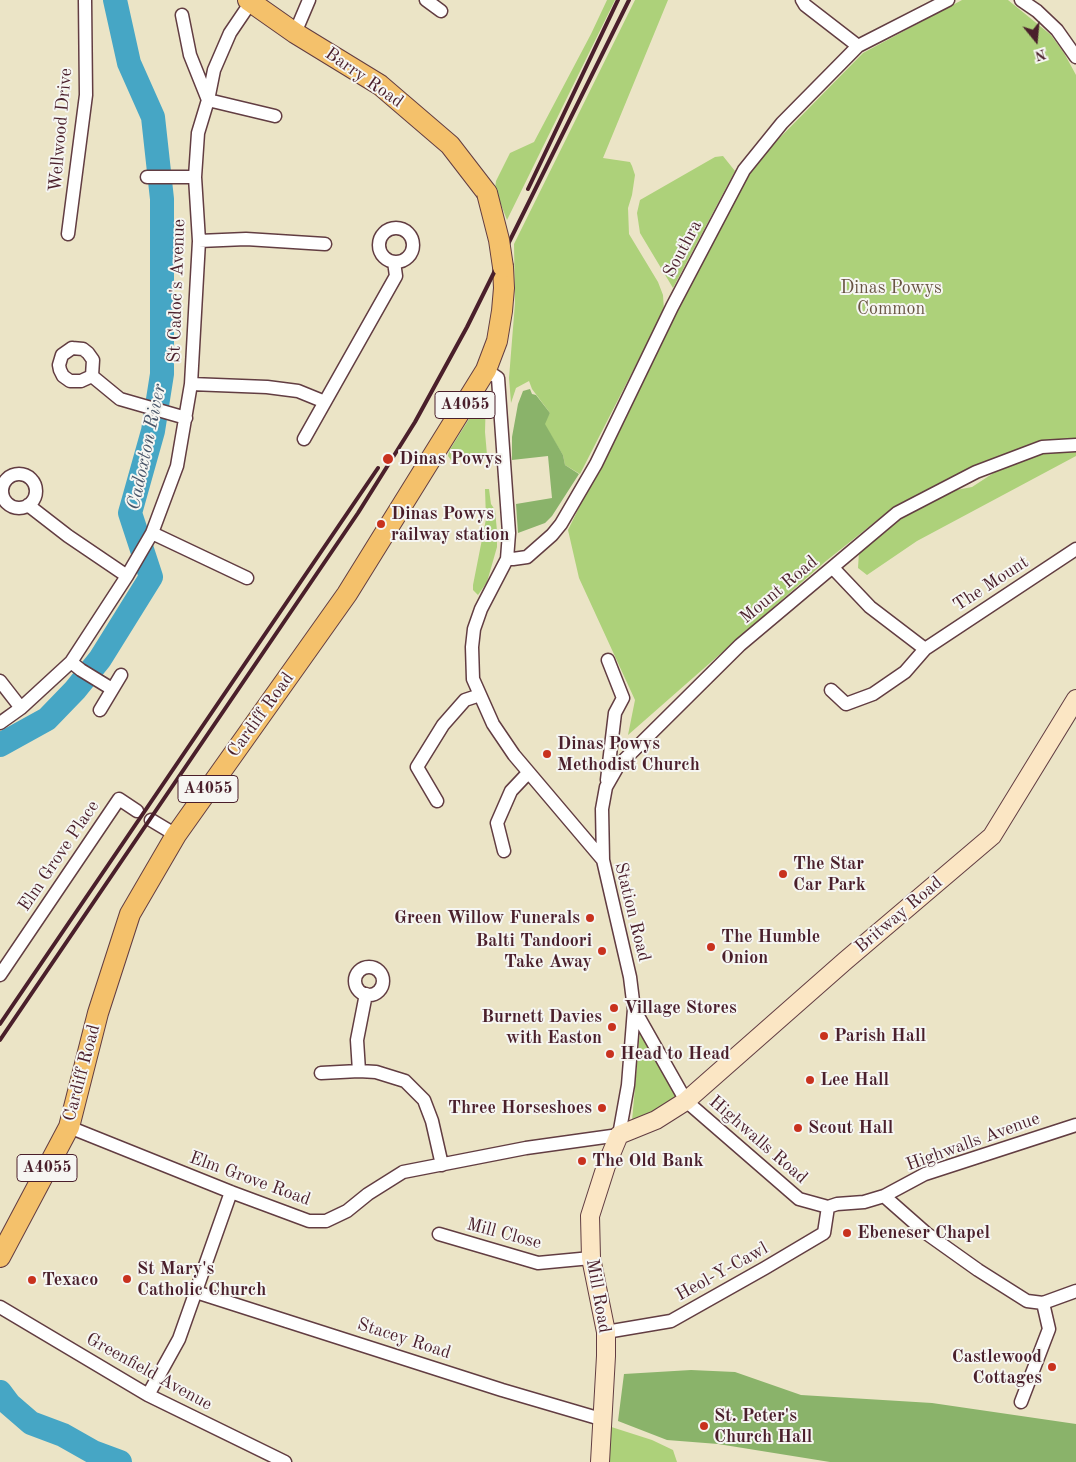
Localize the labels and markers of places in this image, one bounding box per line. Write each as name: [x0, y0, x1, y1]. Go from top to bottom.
place label: Dinas Powys: [399, 448, 502, 470]
marker: Dinas Powys: [381, 452, 395, 466]
place label: Dinas Powys railway station: [391, 503, 510, 546]
marker: Dinas Powys railway station: [375, 518, 387, 530]
place label: Dinas Powys Methodist Church: [557, 733, 700, 776]
marker: Dinas Powys Methodist Church: [541, 748, 553, 760]
place label: The Star Car Park: [793, 853, 866, 896]
marker: The Star Car Park: [777, 868, 789, 880]
place label: Green Willow Funerals: [394, 907, 580, 929]
marker: Green Willow Funerals: [584, 912, 596, 924]
place label: The Humble Onion: [721, 926, 820, 969]
place label: Balti Tandoori Take Away: [476, 930, 592, 972]
marker: The Humble Onion: [705, 941, 717, 953]
marker: Balti Tandoori Take Away: [596, 945, 608, 957]
place label: Village Stores: [624, 997, 737, 1019]
marker: Village Stores: [608, 1002, 620, 1014]
place label: Burnett Davies with Easton: [481, 1006, 602, 1048]
marker: Burnett Davies with Easton: [606, 1021, 618, 1033]
place label: Parish Hall: [834, 1025, 926, 1047]
marker: Parish Hall: [818, 1030, 830, 1042]
place label: Head to Head: [620, 1043, 730, 1065]
marker: Head to Head: [604, 1048, 616, 1060]
place label: Lee Hall: [820, 1069, 889, 1091]
marker: Lee Hall: [804, 1074, 816, 1086]
place label: Three Horseshoes: [448, 1097, 592, 1119]
marker: Three Horseshoes: [596, 1102, 608, 1114]
place label: Scout Hall: [808, 1117, 893, 1139]
marker: Scout Hall: [792, 1122, 804, 1134]
place label: The Old Bank: [592, 1150, 704, 1172]
marker: The Old Bank: [576, 1155, 588, 1167]
place label: Ebeneser Chapel: [857, 1222, 990, 1244]
marker: Ebeneser Chapel: [841, 1227, 853, 1239]
place label: St Mary's Catholic Church: [137, 1258, 266, 1300]
place label: Texaco: [42, 1269, 98, 1291]
marker: St Mary's Catholic Church: [121, 1273, 133, 1285]
marker: Texaco: [26, 1274, 38, 1286]
place label: Castlewood Cottages: [952, 1346, 1042, 1388]
marker: Castlewood Cottages: [1046, 1361, 1058, 1373]
place label: St. Peter's Church Hall: [714, 1405, 812, 1448]
marker: St. Peter's Church Hall: [698, 1420, 710, 1432]

